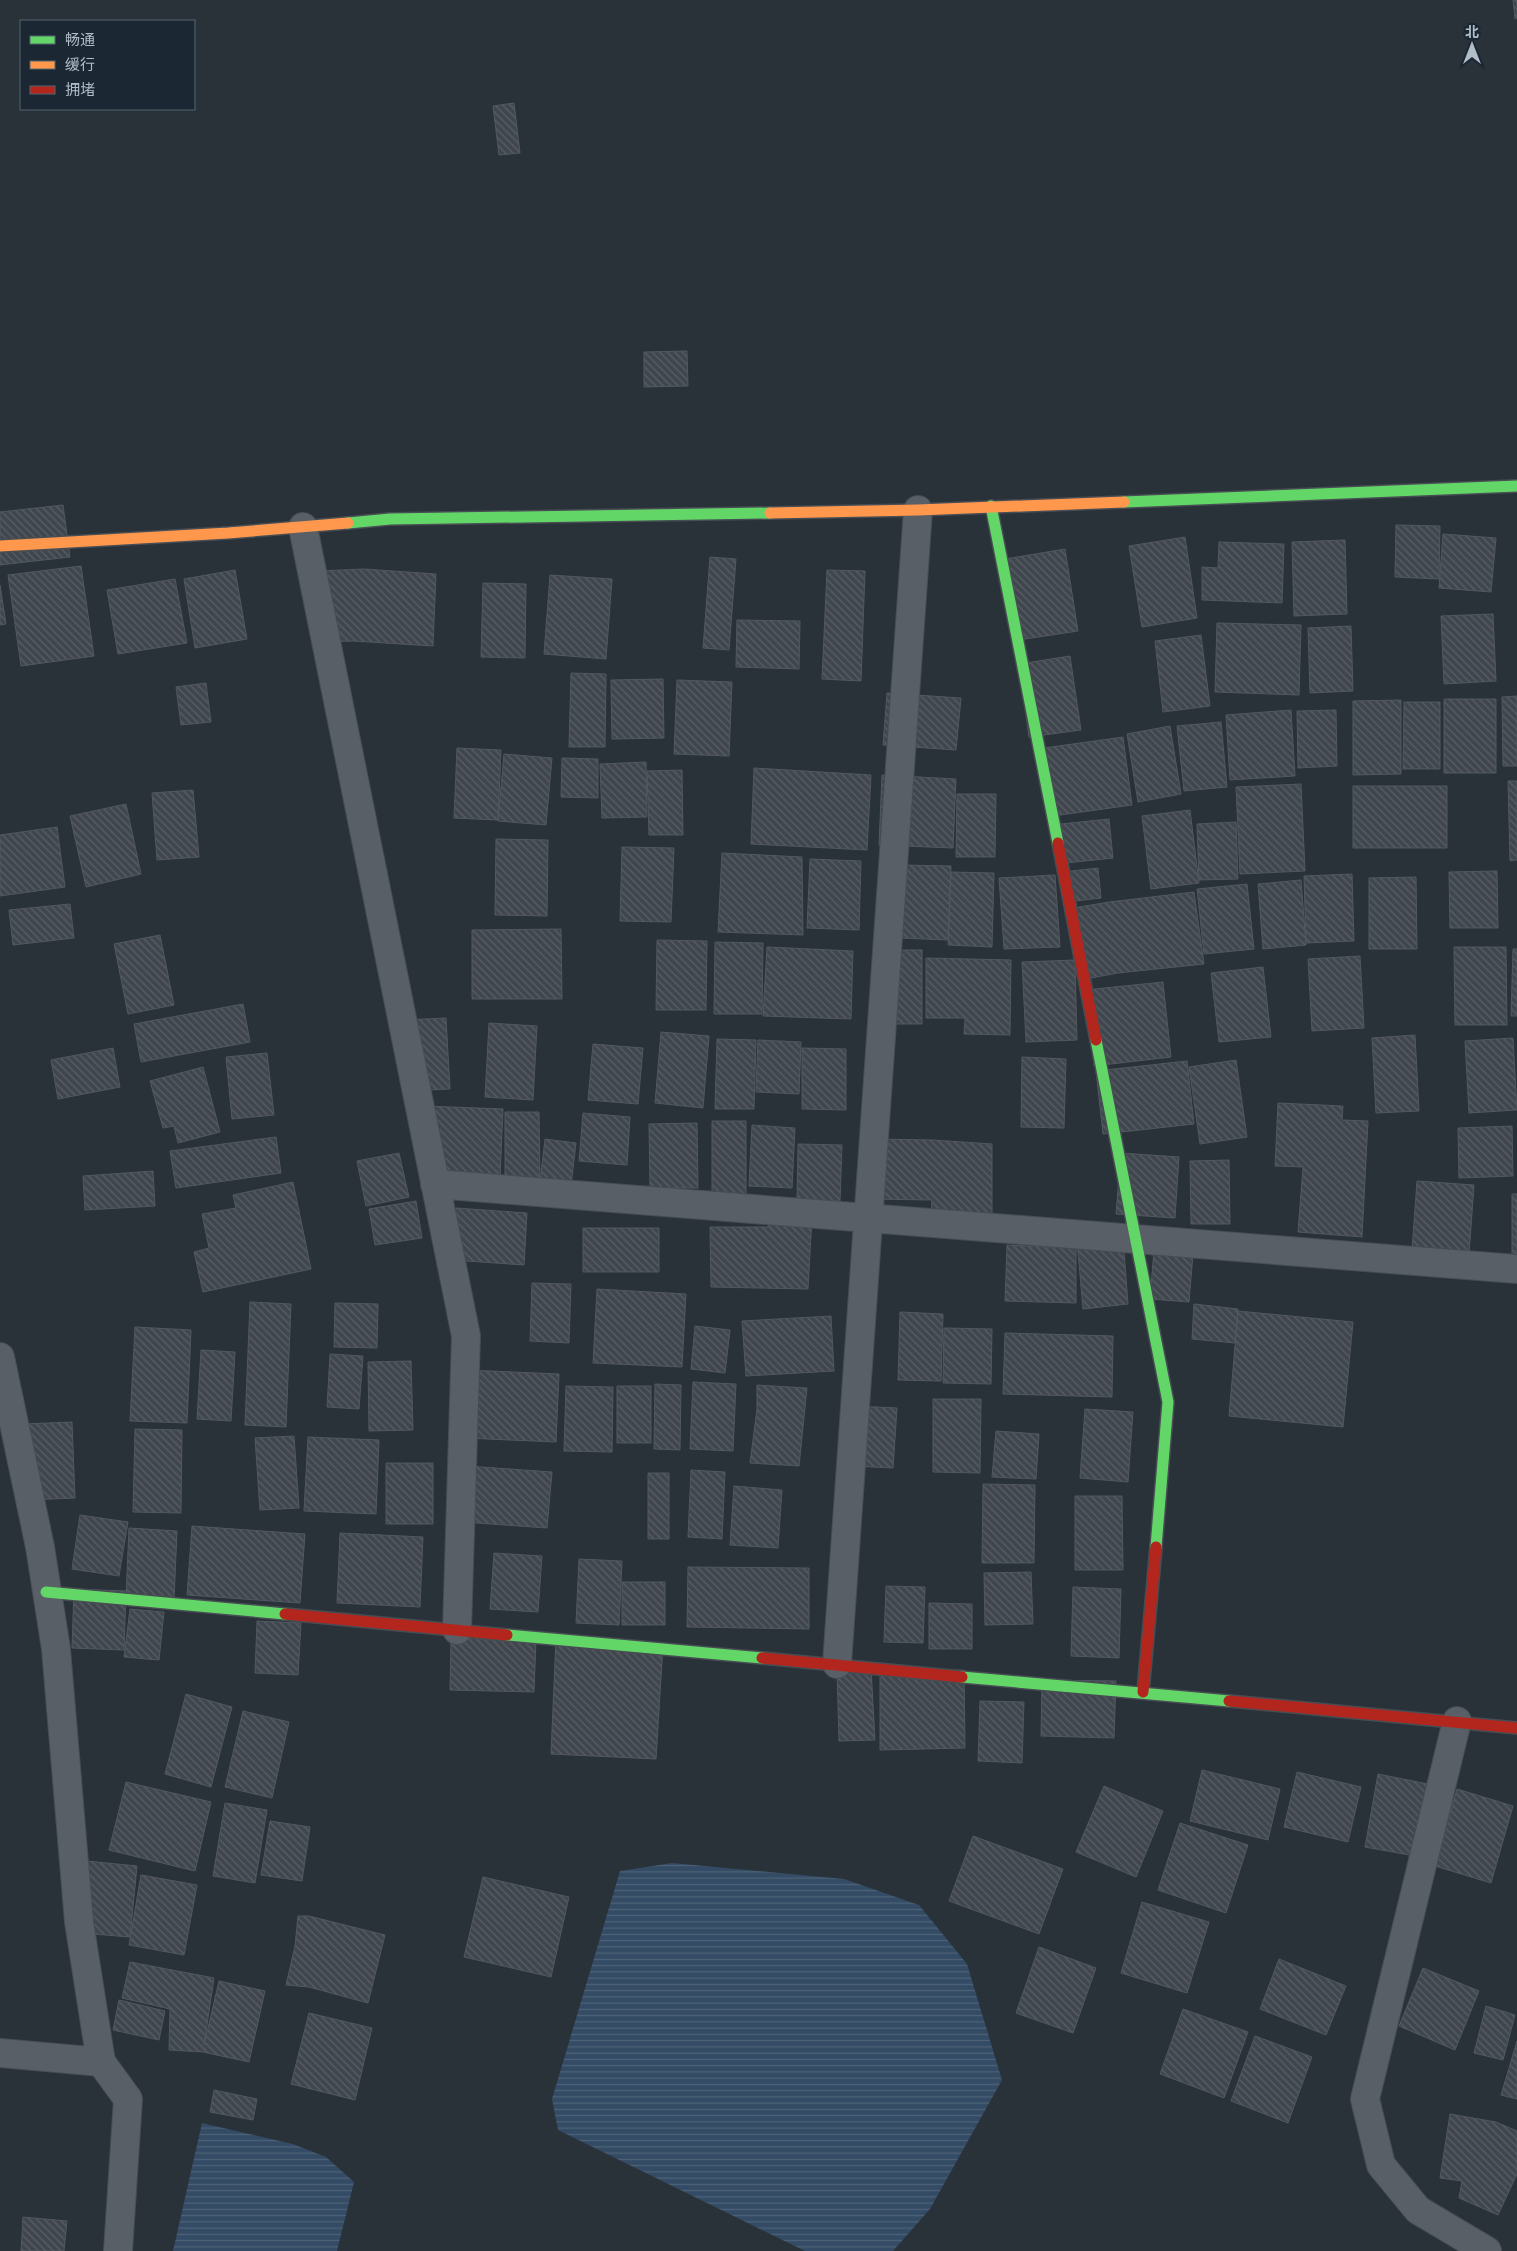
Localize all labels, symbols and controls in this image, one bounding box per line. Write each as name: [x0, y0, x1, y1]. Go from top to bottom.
legend: [20, 20, 195, 110]
north arrow: [1447, 20, 1497, 70]
text: 北: [1465, 24, 1479, 40]
text: 畅通: [65, 31, 95, 49]
text: 缓行: [65, 56, 95, 74]
text: 拥堵: [65, 81, 95, 99]

